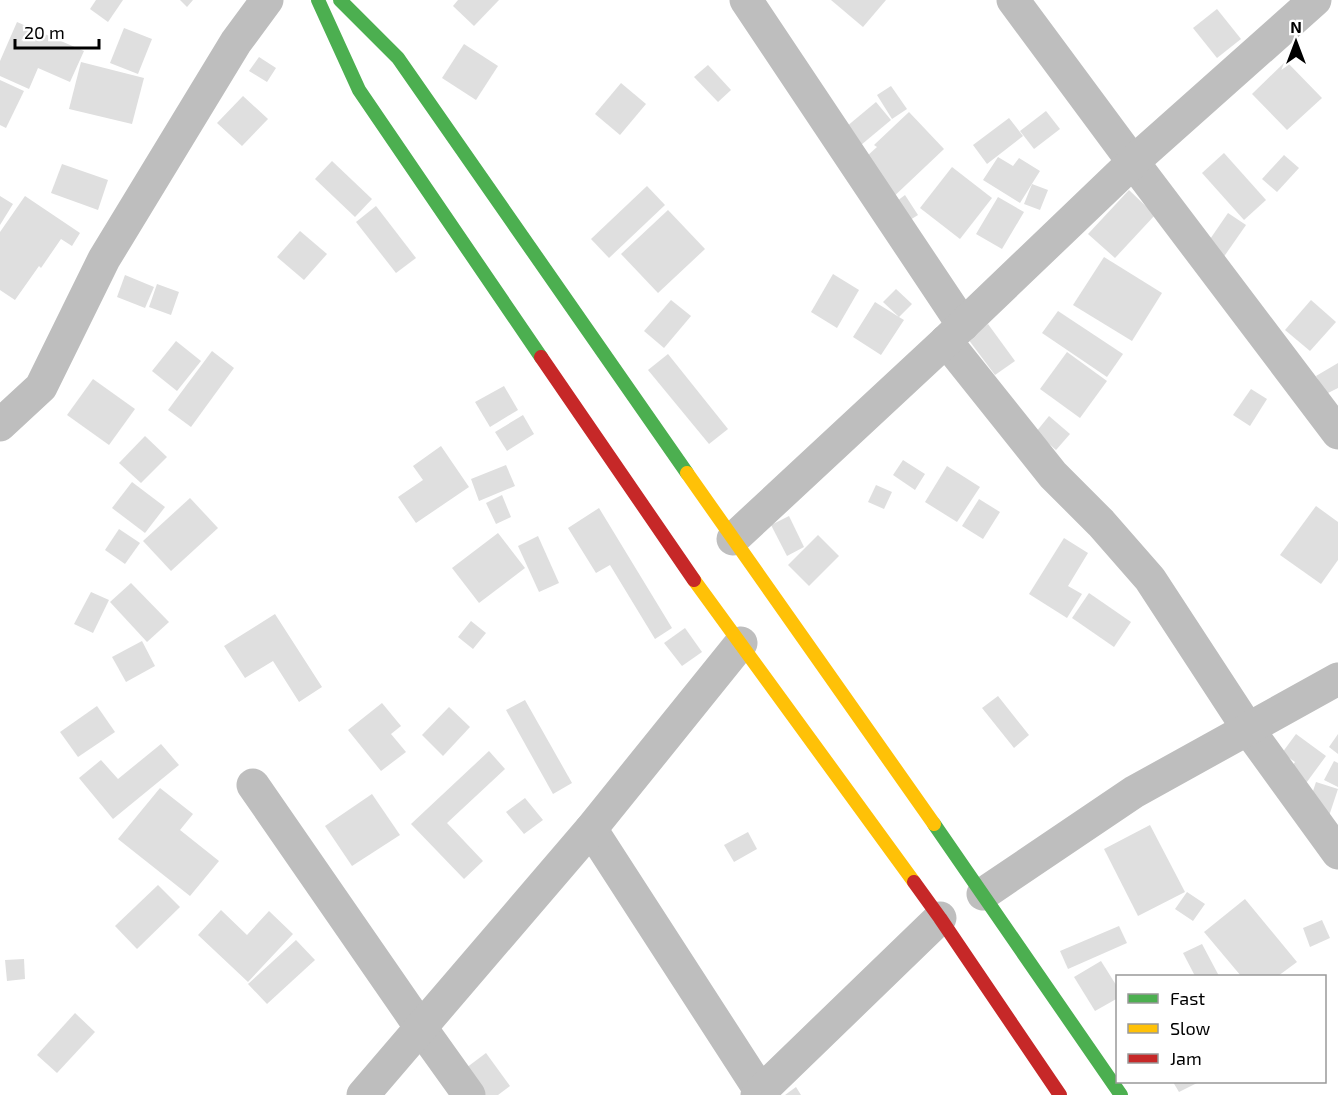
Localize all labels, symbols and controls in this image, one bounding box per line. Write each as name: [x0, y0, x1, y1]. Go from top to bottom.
scale bar: [15, 12, 99, 50]
north arrow: [1266, 12, 1326, 72]
text: N: [1290, 17, 1302, 36]
text: 20 m: [24, 21, 65, 43]
legend: [1116, 975, 1326, 1083]
text: Fast: [1170, 987, 1205, 1009]
text: Slow: [1170, 1017, 1211, 1039]
text: Jam: [1170, 1047, 1202, 1069]

